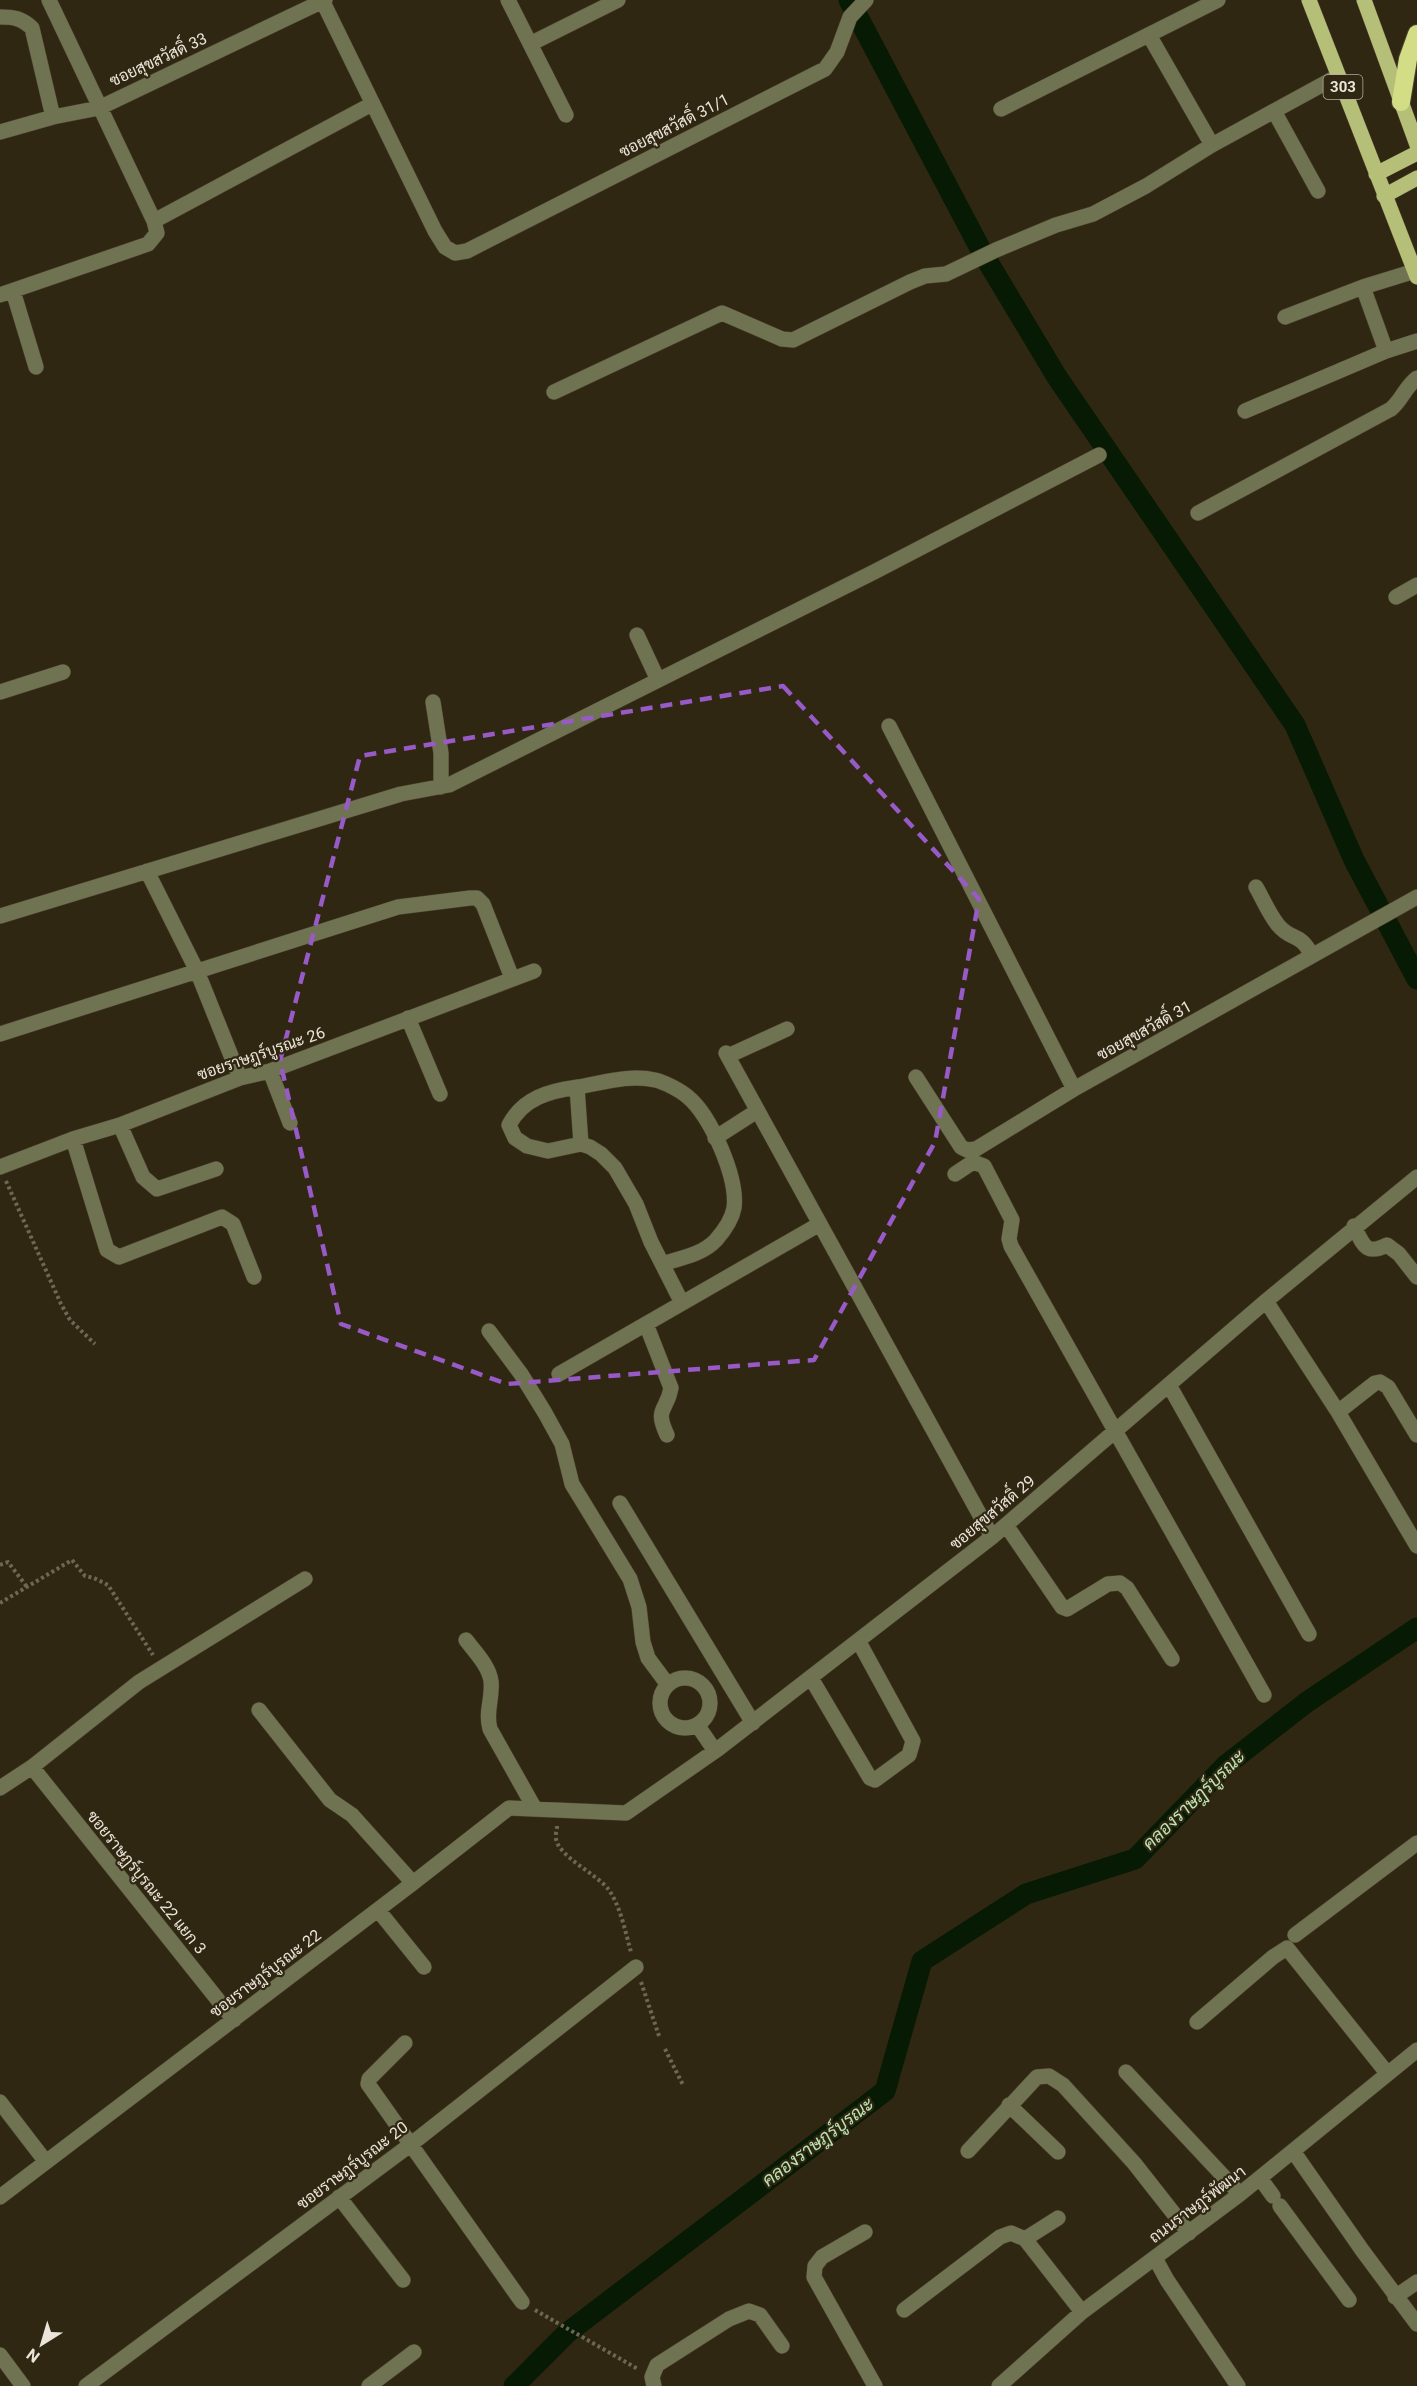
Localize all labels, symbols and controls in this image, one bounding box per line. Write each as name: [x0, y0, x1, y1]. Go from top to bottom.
street label: ซอยสุขสวัสดิ์ 33: [104, 24, 211, 92]
road number: 303: [1324, 75, 1362, 99]
street label: ซอยสุขสวัสดิ์ 31/1: [614, 85, 733, 163]
street label: ซอยสุขสวัสดิ์ 31: [1091, 992, 1196, 1066]
street label: ซอยราษฎร์บูรณะ 26: [194, 1020, 328, 1086]
street label: ซอยสุขสวัสดิ์ 29: [942, 1467, 1040, 1555]
water label: คลองราษฎร์บูรณะ: [1137, 1744, 1252, 1856]
street label: ซอยราษฏร์บูรณะ 22 แยก 3: [81, 1805, 213, 1959]
street label: ซอยราษฎร์บูรณะ 22: [204, 1923, 326, 2023]
water label: คลองราษฎร์บูรณะ: [757, 2091, 880, 2193]
street label: ซอยราษฎร์บูรณะ 20: [291, 2115, 413, 2215]
street label: ถนนราษฎร์พัฒนา: [1143, 2159, 1250, 2248]
north arrow: [12, 2314, 72, 2374]
text: N: [23, 2345, 44, 2367]

